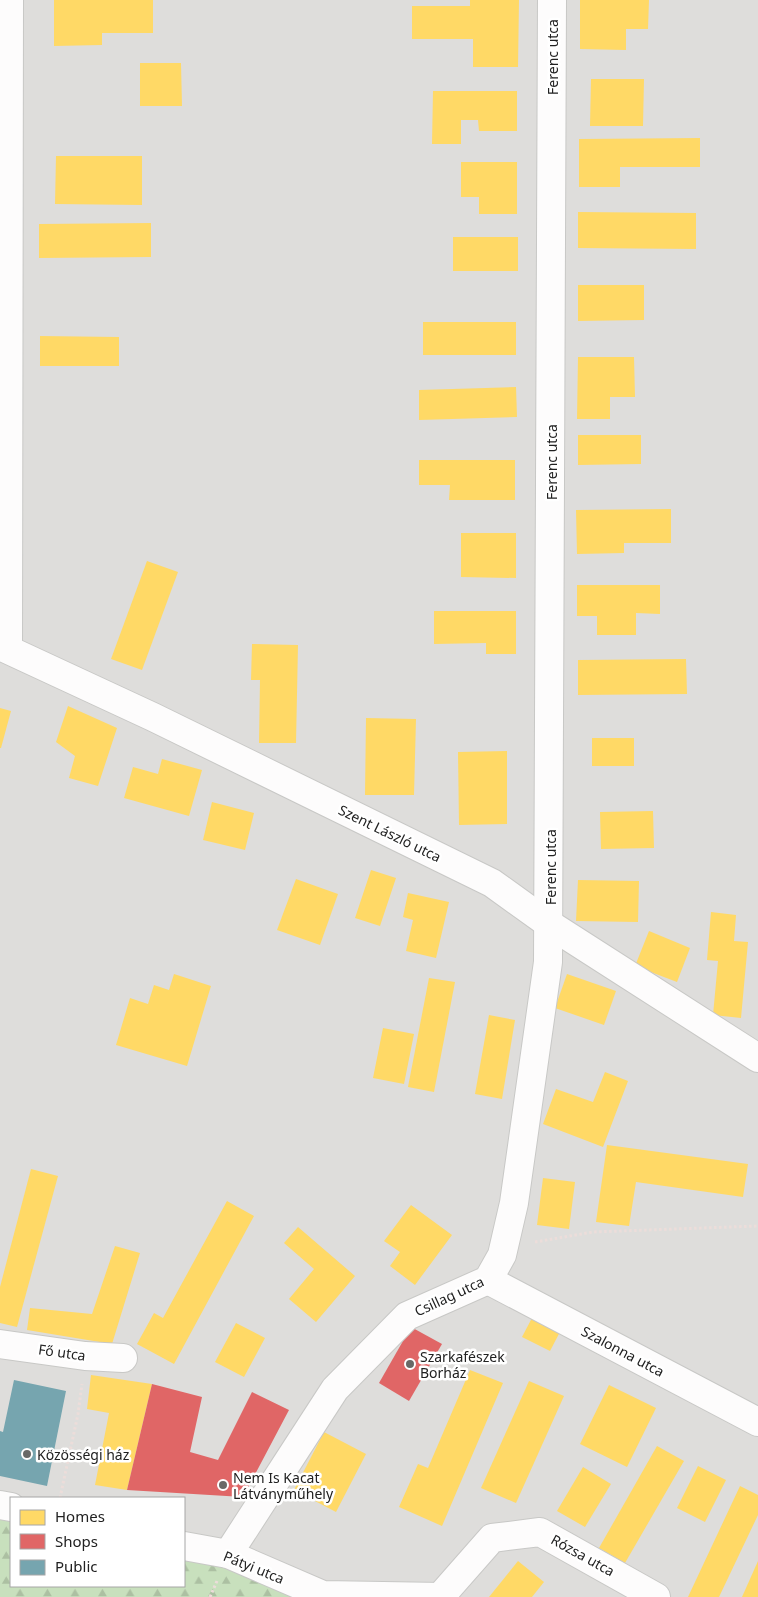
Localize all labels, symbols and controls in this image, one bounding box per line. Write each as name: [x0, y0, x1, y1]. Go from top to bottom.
street label: Ferenc utca: [543, 19, 562, 95]
street label: Ferenc utca: [542, 424, 561, 500]
street label: Szent László utca: [336, 800, 444, 866]
street label: Ferenc utca: [541, 829, 560, 905]
street label: Csillag utca: [411, 1272, 487, 1320]
street label: Szalonna utca: [578, 1321, 668, 1381]
street label: Fő utca: [37, 1339, 87, 1365]
place label: Szarkafészek Borház: [420, 1347, 505, 1382]
marker: Szarkafészek Borház: [404, 1358, 416, 1370]
place label: Közösségi ház: [37, 1445, 130, 1464]
marker: Közösségi ház: [21, 1448, 33, 1460]
place label: Nem Is Kacat Látványműhely: [233, 1468, 334, 1503]
marker: Nem Is Kacat Látványműhely: [217, 1479, 229, 1491]
legend: [10, 1497, 185, 1587]
text: Homes: [55, 1506, 105, 1526]
street label: Rózsa utca: [548, 1530, 618, 1580]
text: Shops: [55, 1531, 98, 1551]
street label: Pátyi utca: [221, 1546, 287, 1588]
text: Public: [55, 1556, 98, 1576]

